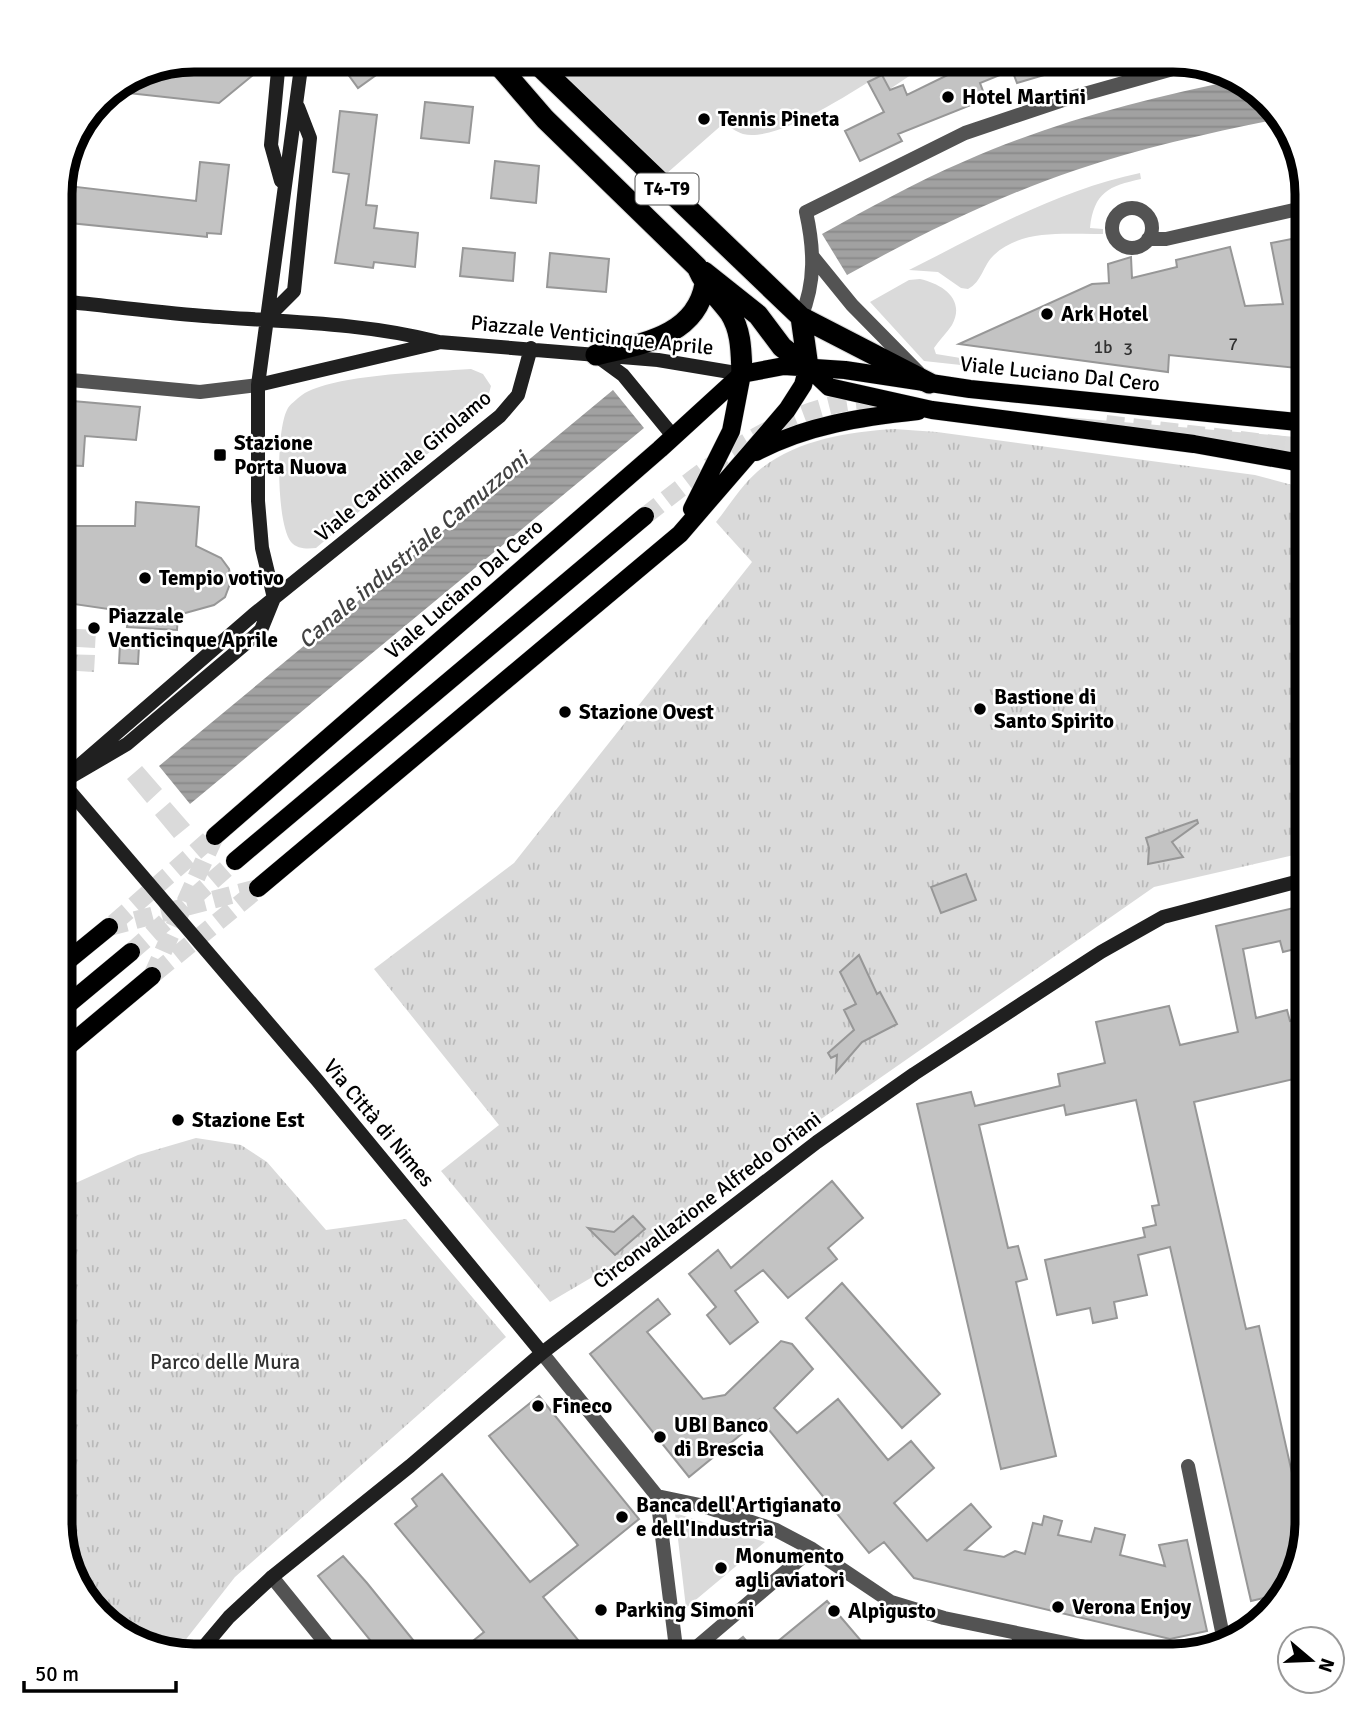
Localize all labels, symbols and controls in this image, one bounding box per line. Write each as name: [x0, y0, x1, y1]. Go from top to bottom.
place label: Hotel Martini: [962, 84, 1086, 110]
marker: Hotel Martini: [940, 89, 956, 105]
place label: Tennis Pineta: [718, 106, 840, 132]
marker: Tennis Pineta: [696, 111, 712, 127]
road number: T4-T9: [636, 174, 698, 204]
place label: Ark Hotel: [1061, 301, 1149, 327]
marker: Ark Hotel: [1039, 306, 1055, 322]
street label: Piazzale Venticinque Aprile: [469, 309, 715, 361]
house number: 7: [1228, 333, 1238, 355]
house number: 1b: [1093, 336, 1113, 358]
house number: 3: [1123, 338, 1133, 360]
street label: Viale Luciano Dal Cero: [959, 351, 1161, 397]
street label: Viale Cardinale Girolamo: [310, 385, 496, 547]
place label: Stazione Porta Nuova: [234, 430, 347, 480]
water label: Canale industriale Camuzzoni: [292, 443, 536, 655]
marker: Stazione Porta Nuova: [212, 447, 228, 463]
street label: Viale Luciano Dal Cero: [380, 513, 548, 665]
place label: Tempio votivo: [159, 565, 284, 591]
marker: Tempio votivo: [137, 570, 153, 586]
place label: Piazzale Venticinque Aprile: [108, 603, 278, 653]
marker: Piazzale Venticinque Aprile: [86, 620, 102, 636]
place label: Bastione di Santo Spirito: [994, 684, 1114, 734]
place label: Stazione Ovest: [579, 699, 714, 725]
marker: Bastione di Santo Spirito: [972, 701, 988, 717]
marker: Stazione Ovest: [557, 704, 573, 720]
street label: Via Città di Nimes: [318, 1054, 440, 1192]
street label: Circonvallazione Alfredo Oriani: [588, 1106, 826, 1294]
place label: Stazione Est: [192, 1107, 305, 1133]
marker: Stazione Est: [170, 1112, 186, 1128]
park label: Parco delle Mura: [150, 1349, 300, 1375]
place label: Fineco: [552, 1393, 612, 1419]
marker: Fineco: [530, 1398, 546, 1414]
place label: UBI Banco di Brescia: [674, 1412, 768, 1462]
marker: UBI Banco di Brescia: [652, 1429, 668, 1445]
place label: Banca dell'Artigianato e dell'Industria: [636, 1492, 841, 1542]
marker: Banca dell'Artigianato e dell'Industria: [614, 1509, 630, 1525]
place label: Monumento agli aviatori: [735, 1543, 845, 1593]
marker: Monumento agli aviatori: [713, 1560, 729, 1576]
place label: Verona Enjoy: [1072, 1594, 1192, 1620]
place label: Parking Simoni: [615, 1597, 754, 1623]
place label: Alpigusto: [848, 1598, 936, 1624]
marker: Verona Enjoy: [1050, 1599, 1066, 1615]
marker: Parking Simoni: [593, 1602, 609, 1618]
marker: Alpigusto: [826, 1603, 842, 1619]
north arrow: [1276, 1625, 1346, 1695]
scale bar: [24, 1650, 177, 1694]
text: N: [1313, 1655, 1340, 1675]
text: 50 m: [35, 1661, 79, 1687]

